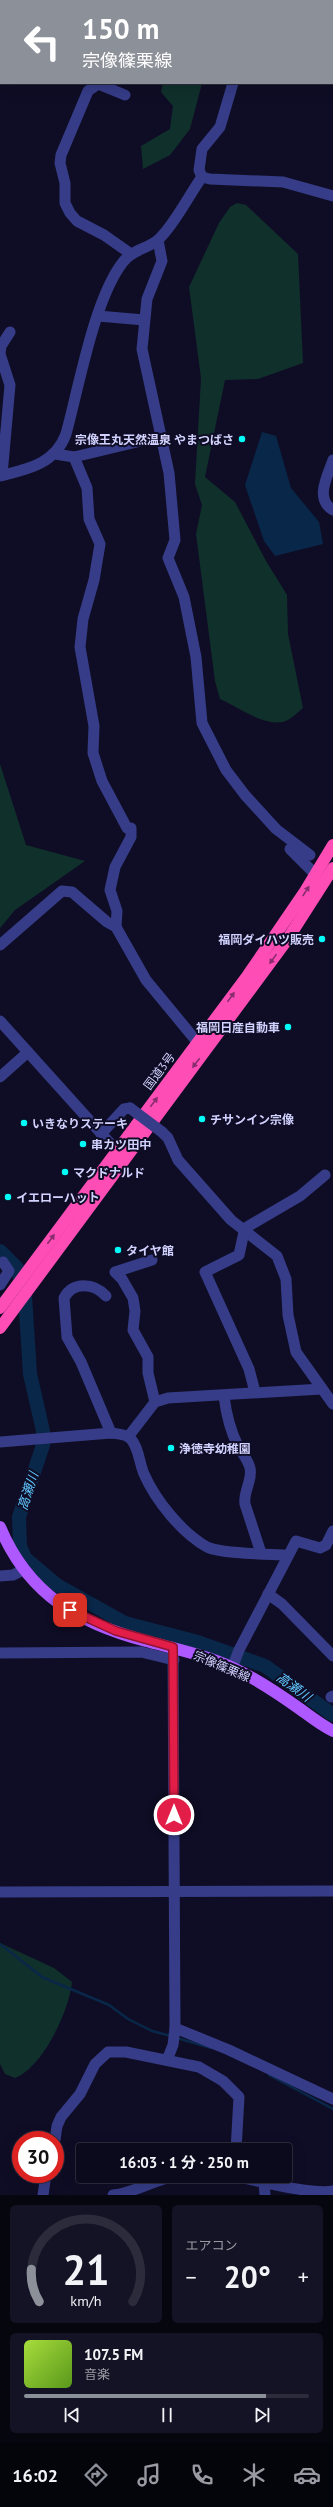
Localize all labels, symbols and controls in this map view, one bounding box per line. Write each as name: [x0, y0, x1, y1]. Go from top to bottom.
text: 150 m: [82, 10, 159, 47]
icon: left: [16, 16, 68, 68]
text: 宗像篠栗線: [82, 49, 172, 72]
place label: 宗像王丸天然温泉 やまつばさ: [75, 432, 234, 447]
marker: 宗像王丸天然温泉 やまつばさ: [237, 434, 247, 444]
one-way arrow: [302, 886, 310, 896]
place label: 福岡ダイハツ販売: [218, 932, 314, 947]
marker: 福岡ダイハツ販売: [317, 934, 327, 944]
one-way arrow: [269, 954, 277, 964]
one-way arrow: [227, 992, 235, 1003]
place label: 福岡日産自動車: [196, 1020, 280, 1035]
marker: 福岡日産自動車: [283, 1022, 293, 1032]
street label: 国道3号: [140, 1049, 178, 1093]
one-way arrow: [191, 1058, 200, 1069]
one-way arrow: [150, 1096, 158, 1107]
place label: チサンイン宗像: [210, 1112, 294, 1127]
marker: チサンイン宗像: [197, 1114, 207, 1124]
place label: いきなりステーキ: [32, 1116, 128, 1131]
marker: いきなりステーキ: [19, 1118, 29, 1128]
place label: 串カツ田中: [91, 1137, 151, 1152]
marker: 串カツ田中: [78, 1139, 88, 1149]
place label: マクドナルド: [73, 1165, 145, 1180]
marker: マクドナルド: [60, 1167, 70, 1177]
place label: イエローハット: [16, 1190, 100, 1205]
marker: イエローハット: [3, 1192, 13, 1202]
one-way arrow: [46, 1234, 55, 1245]
place label: タイヤ館: [126, 1243, 174, 1258]
marker: タイヤ館: [113, 1245, 123, 1255]
place label: 浄徳寺幼稚園: [179, 1441, 251, 1456]
marker: 浄徳寺幼稚園: [166, 1443, 176, 1453]
water label: 高瀬川: [14, 1468, 43, 1512]
pin: [53, 1593, 87, 1627]
icon: arrive: [59, 1599, 81, 1621]
street label: 宗像篠栗線: [191, 1647, 253, 1685]
water label: 高瀬川: [273, 1669, 316, 1707]
position arrow: [153, 1794, 195, 1836]
speed limit sign: 30: [12, 2131, 64, 2183]
text: 16:03 · 1 分 · 250 m: [119, 2153, 249, 2172]
text: エアコン: [186, 2237, 238, 2254]
text: 21: [62, 2243, 109, 2296]
text: 20°: [224, 2257, 271, 2296]
text: −: [186, 2263, 197, 2291]
text: +: [298, 2263, 309, 2291]
text: km/h: [70, 2291, 101, 2310]
text: 107.5 FM: [84, 2345, 143, 2364]
text: 音楽: [84, 2366, 110, 2383]
icon: previous: [61, 2404, 83, 2426]
icon: pause: [156, 2404, 178, 2426]
icon: next: [251, 2404, 273, 2426]
icon: directions: [82, 2461, 110, 2489]
icon: music: [135, 2461, 163, 2489]
icon: phone: [188, 2461, 216, 2489]
icon: climate: [240, 2461, 268, 2489]
icon: car: [293, 2461, 321, 2489]
text: 16:02: [12, 2464, 58, 2487]

